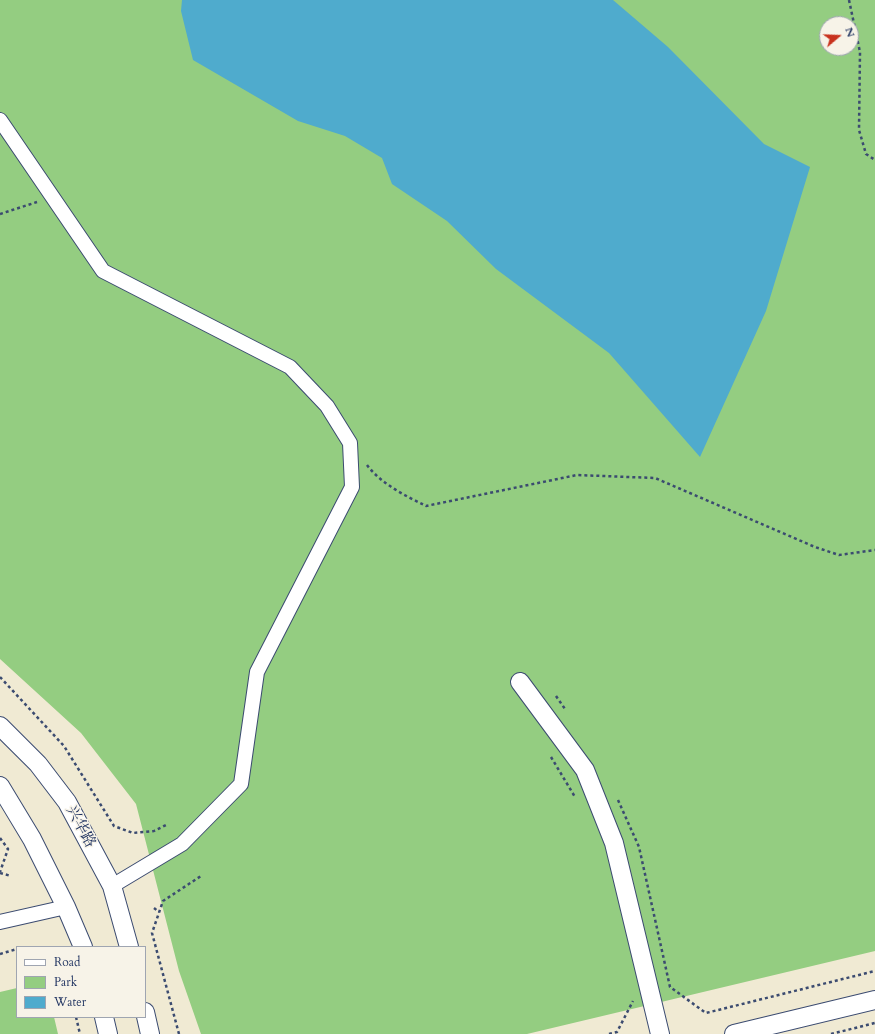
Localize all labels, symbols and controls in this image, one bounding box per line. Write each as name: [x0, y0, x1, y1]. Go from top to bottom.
north arrow: [819, 16, 859, 56]
text: N: [841, 25, 859, 39]
street label: 兴华路: [61, 803, 99, 851]
legend: [16, 946, 146, 1018]
text: Road: [54, 954, 80, 970]
text: Park: [54, 974, 77, 990]
text: Water: [54, 994, 86, 1010]

